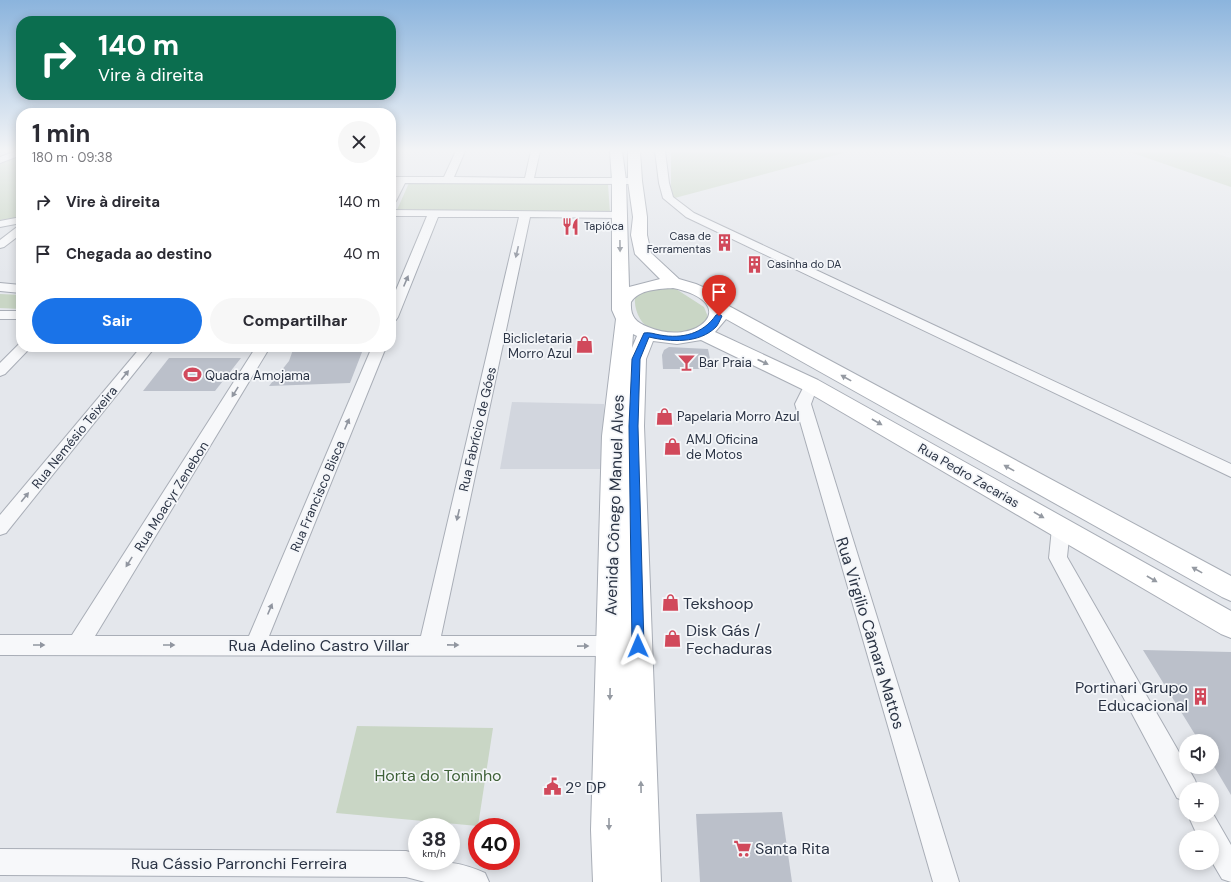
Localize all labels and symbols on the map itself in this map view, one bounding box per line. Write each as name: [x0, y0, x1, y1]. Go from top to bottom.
restaurant icon: Tapióca: [561, 216, 581, 236]
place label: Tapióca: [584, 219, 624, 233]
place label: Casa de Ferramentas: [647, 229, 711, 256]
building icon: Casa de Ferramentas: [714, 232, 734, 252]
one-way arrow: [617, 240, 623, 253]
one-way arrow: [513, 246, 519, 258]
building icon: Casinha do DA: [744, 254, 764, 274]
place label: Casinha do DA: [767, 257, 841, 271]
pin: [702, 275, 736, 316]
one-way arrow: [403, 276, 409, 287]
place label: Biclicletaria Morro Azul: [503, 330, 572, 362]
shop icon: Biclicletaria Morro Azul: [575, 335, 595, 355]
bar icon: Bar Praia: [676, 352, 696, 372]
place label: Bar Praia: [699, 354, 752, 371]
one-way arrow: [757, 359, 768, 365]
sports icon: Quadra Amojama: [182, 365, 202, 385]
street label: Rua Fabrício de Góes: [455, 365, 500, 493]
place label: Quadra Amojama: [205, 367, 310, 384]
one-way arrow: [120, 370, 129, 380]
one-way arrow: [840, 374, 852, 381]
street label: Rua Nemésio Teixeira: [28, 383, 121, 492]
one-way arrow: [232, 386, 239, 398]
street label: Avenida Cônego Manuel Alves: [600, 394, 629, 616]
shop icon: Papelaria Morro Azul: [654, 406, 674, 426]
place label: Papelaria Morro Azul: [677, 408, 799, 425]
one-way arrow: [344, 418, 350, 430]
one-way arrow: [872, 419, 883, 426]
place label: AMJ Oficina de Motos: [686, 431, 758, 463]
shop icon: AMJ Oficina de Motos: [663, 436, 683, 456]
street label: Rua Moacyr Zenebon: [131, 438, 212, 555]
street label: Rua Francisco Bisca: [286, 438, 349, 555]
street label: Rua Pedro Zacarias: [915, 440, 1022, 511]
one-way arrow: [1003, 464, 1015, 471]
one-way arrow: [20, 492, 29, 503]
one-way arrow: [455, 509, 461, 522]
one-way arrow: [1033, 511, 1045, 518]
street label: Rua Virgilio Câmara Mattos: [831, 535, 910, 732]
one-way arrow: [126, 556, 133, 568]
one-way arrow: [1191, 567, 1203, 574]
one-way arrow: [1146, 576, 1158, 583]
shop icon: Tekshoop: [660, 593, 680, 613]
place label: Tekshoop: [683, 593, 753, 614]
one-way arrow: [267, 603, 273, 614]
place label: Disk Gás / Fechaduras: [686, 620, 772, 659]
position arrow: [617, 625, 659, 667]
shop icon: Disk Gás / Fechaduras: [663, 629, 683, 649]
street label: Rua Adelino Castro Villar: [228, 635, 410, 656]
one-way arrow: [33, 642, 46, 648]
one-way arrow: [163, 642, 176, 648]
one-way arrow: [447, 642, 459, 649]
one-way arrow: [577, 643, 590, 649]
place label: Portinari Grupo Educacional: [1075, 677, 1188, 716]
building icon: Portinari Grupo Educacional: [1191, 686, 1211, 706]
one-way arrow: [607, 688, 613, 701]
park label: Horta do Toninho: [374, 765, 502, 786]
public building icon: 2º DP: [542, 777, 562, 797]
place label: 2º DP: [565, 777, 606, 798]
one-way arrow: [638, 780, 644, 793]
speed limit sign: 40: [468, 818, 520, 870]
one-way arrow: [605, 818, 612, 830]
supermarket icon: Santa Rita: [732, 838, 752, 858]
place label: Santa Rita: [755, 838, 830, 859]
street label: Rua Cássio Parronchi Ferreira: [131, 853, 347, 874]

